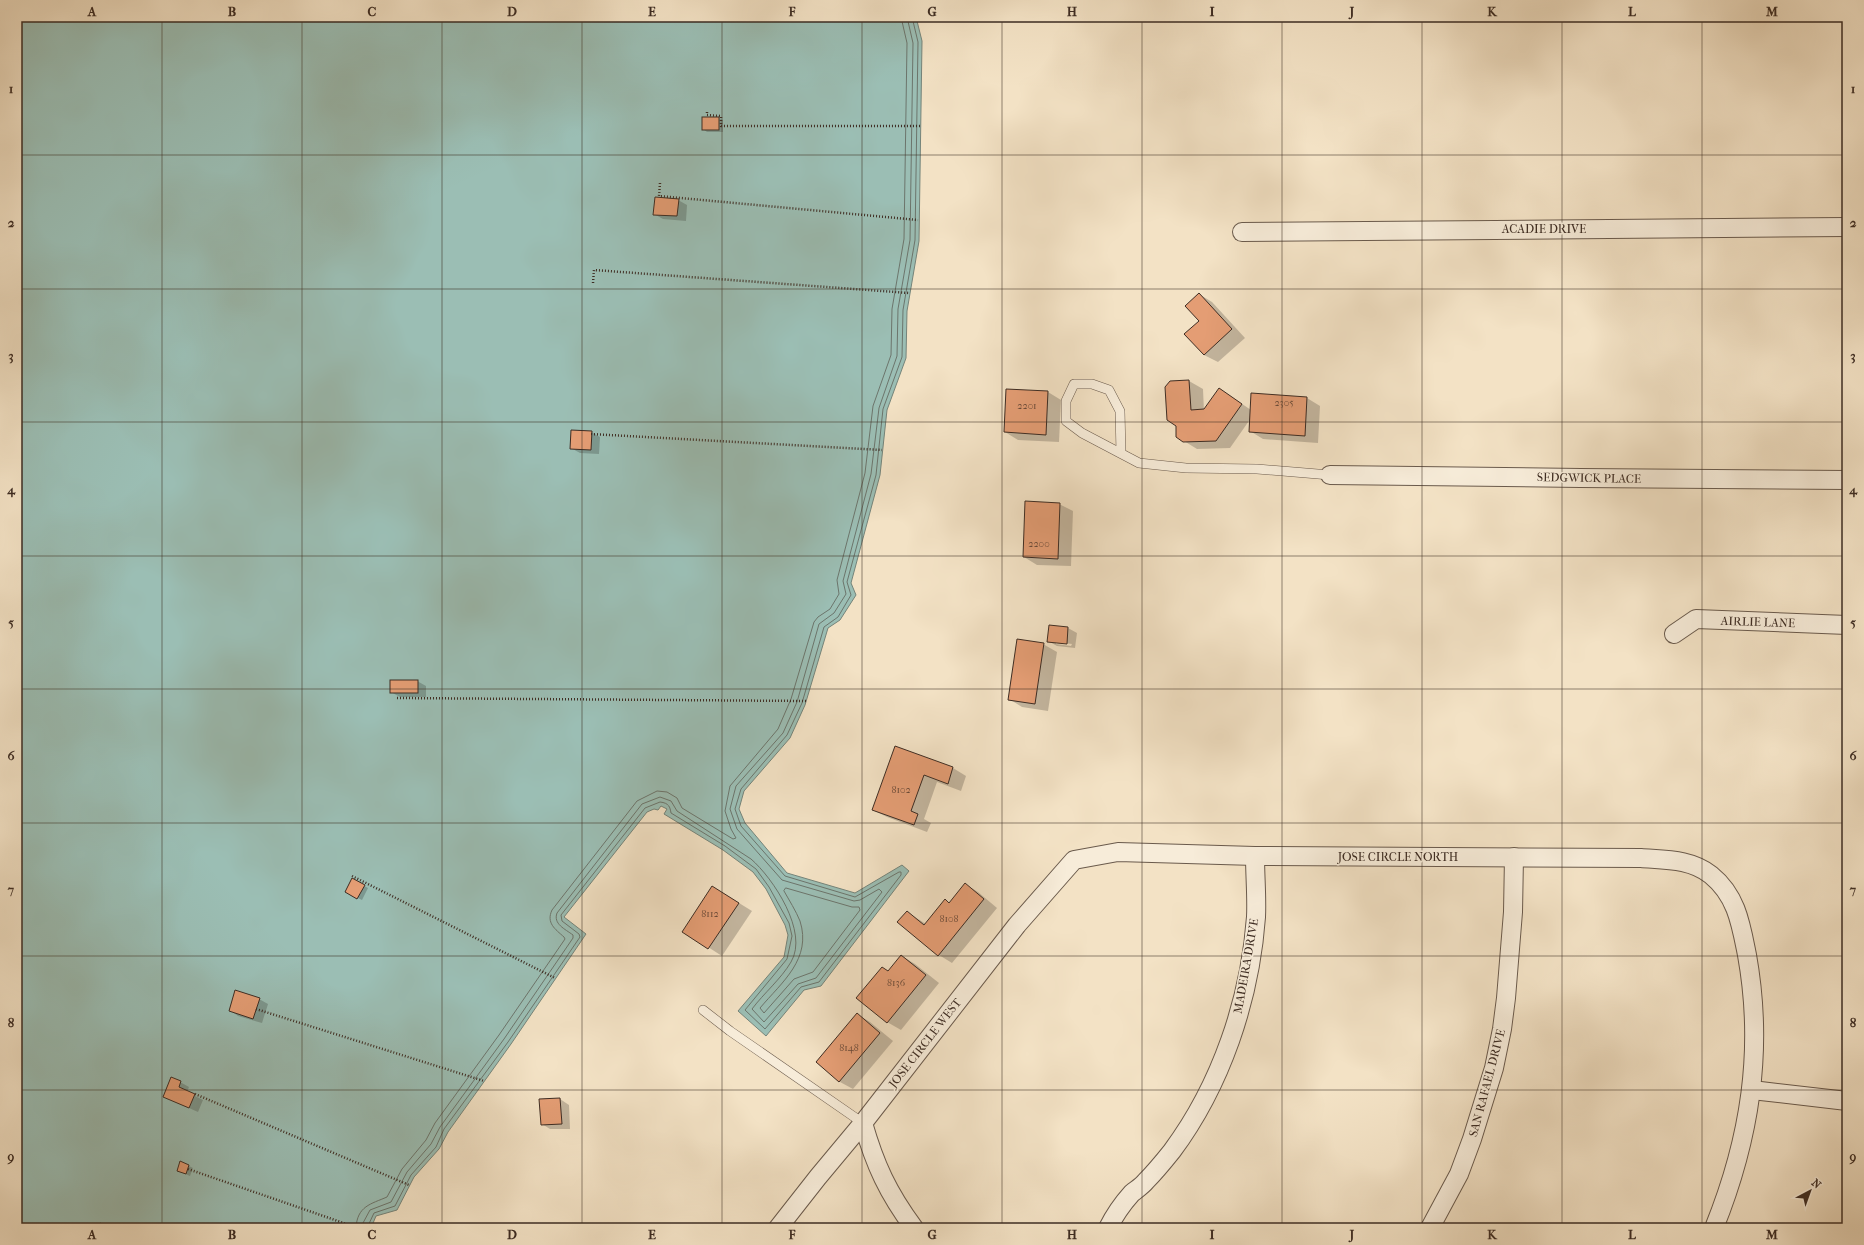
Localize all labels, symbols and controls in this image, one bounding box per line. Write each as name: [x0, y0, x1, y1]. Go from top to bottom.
text: A: [87, 4, 97, 19]
text: B: [228, 4, 237, 19]
text: C: [368, 4, 377, 19]
text: D: [507, 4, 517, 19]
text: E: [648, 4, 656, 19]
text: F: [788, 4, 796, 19]
text: G: [927, 4, 937, 19]
text: H: [1067, 4, 1078, 19]
text: I: [1209, 4, 1215, 19]
text: J: [1348, 4, 1355, 20]
text: K: [1487, 4, 1498, 19]
text: L: [1628, 4, 1637, 19]
text: M: [1765, 4, 1778, 19]
text: 1: [9, 81, 14, 96]
text: 1: [1851, 81, 1856, 96]
text: 2: [8, 215, 15, 230]
text: 2: [1850, 215, 1857, 230]
street label: ACADIE DRIVE: [1501, 222, 1586, 236]
text: 3: [8, 348, 14, 364]
text: 3: [1850, 348, 1856, 364]
house number: 2305: [1274, 397, 1294, 409]
house number: 2201: [1017, 400, 1037, 412]
street label: SEDGWICK PLACE: [1537, 470, 1641, 486]
text: 4: [6, 482, 16, 498]
text: 4: [1848, 482, 1858, 498]
house number: 2200: [1028, 538, 1050, 550]
street label: AIRLIE LANE: [1719, 614, 1796, 630]
text: 5: [8, 615, 14, 630]
text: 5: [1850, 615, 1856, 630]
text: 6: [7, 748, 15, 763]
text: 6: [1849, 748, 1857, 763]
house number: 8102: [891, 784, 911, 796]
street label: JOSE CIRCLE NORTH: [1337, 850, 1459, 864]
text: 7: [7, 882, 15, 897]
text: 7: [1849, 882, 1857, 897]
house number: 8112: [701, 908, 719, 920]
house number: 8108: [939, 913, 959, 925]
street label: MADEIRA DRIVE: [1231, 917, 1261, 1015]
house number: 8136: [887, 977, 906, 989]
street label: JOSE CIRCLE WEST: [885, 995, 965, 1091]
text: 8: [8, 1015, 15, 1030]
text: 8: [1850, 1015, 1857, 1030]
street label: SAN RAFAEL DRIVE: [1466, 1028, 1508, 1138]
house number: 8148: [839, 1042, 859, 1054]
text: 9: [7, 1149, 15, 1165]
text: 9: [1849, 1149, 1857, 1165]
north arrow: [1790, 1171, 1830, 1211]
text: N: [1809, 1176, 1824, 1192]
text: A: [87, 1227, 97, 1242]
text: B: [228, 1227, 237, 1242]
text: C: [368, 1227, 377, 1242]
text: D: [507, 1227, 517, 1242]
text: E: [648, 1227, 656, 1242]
text: F: [788, 1227, 796, 1242]
text: G: [927, 1227, 937, 1242]
text: H: [1067, 1227, 1078, 1242]
text: I: [1209, 1227, 1215, 1242]
text: J: [1348, 1227, 1355, 1243]
text: K: [1487, 1227, 1498, 1242]
text: L: [1628, 1227, 1637, 1242]
text: M: [1765, 1227, 1778, 1242]

